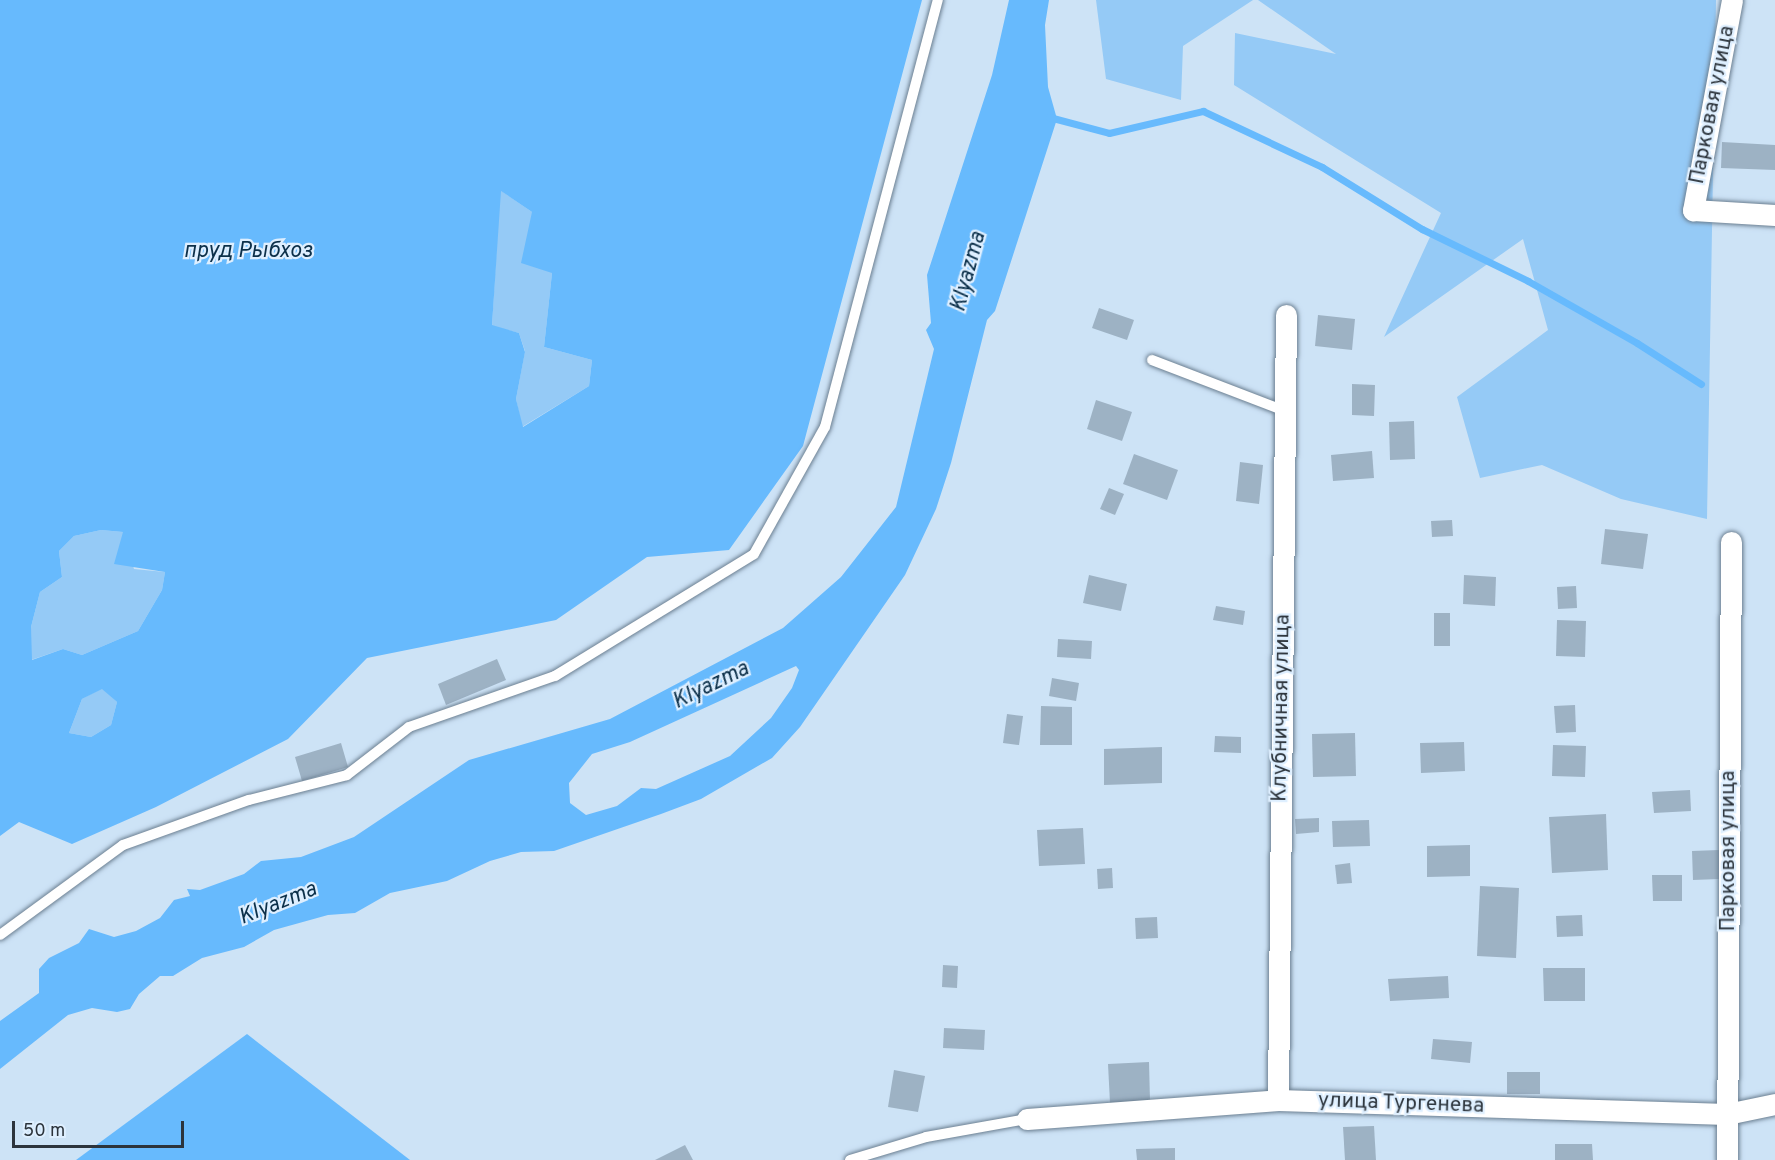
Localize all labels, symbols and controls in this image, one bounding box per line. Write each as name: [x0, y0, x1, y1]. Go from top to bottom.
street label: Парковая улица: [1685, 24, 1741, 186]
water label: Klyazma: [946, 229, 992, 315]
water label: пруд Рыбхоз: [183, 239, 313, 265]
street label: Клубничная улица: [1268, 614, 1296, 802]
water label: Klyazma: [668, 656, 754, 716]
street label: Парковая улица: [1716, 771, 1742, 931]
water label: Klyazma: [235, 876, 321, 932]
street label: улица Тургенева: [1317, 1088, 1485, 1120]
scale bar: [15, 1109, 188, 1147]
text: 50 m: [23, 1120, 65, 1143]

